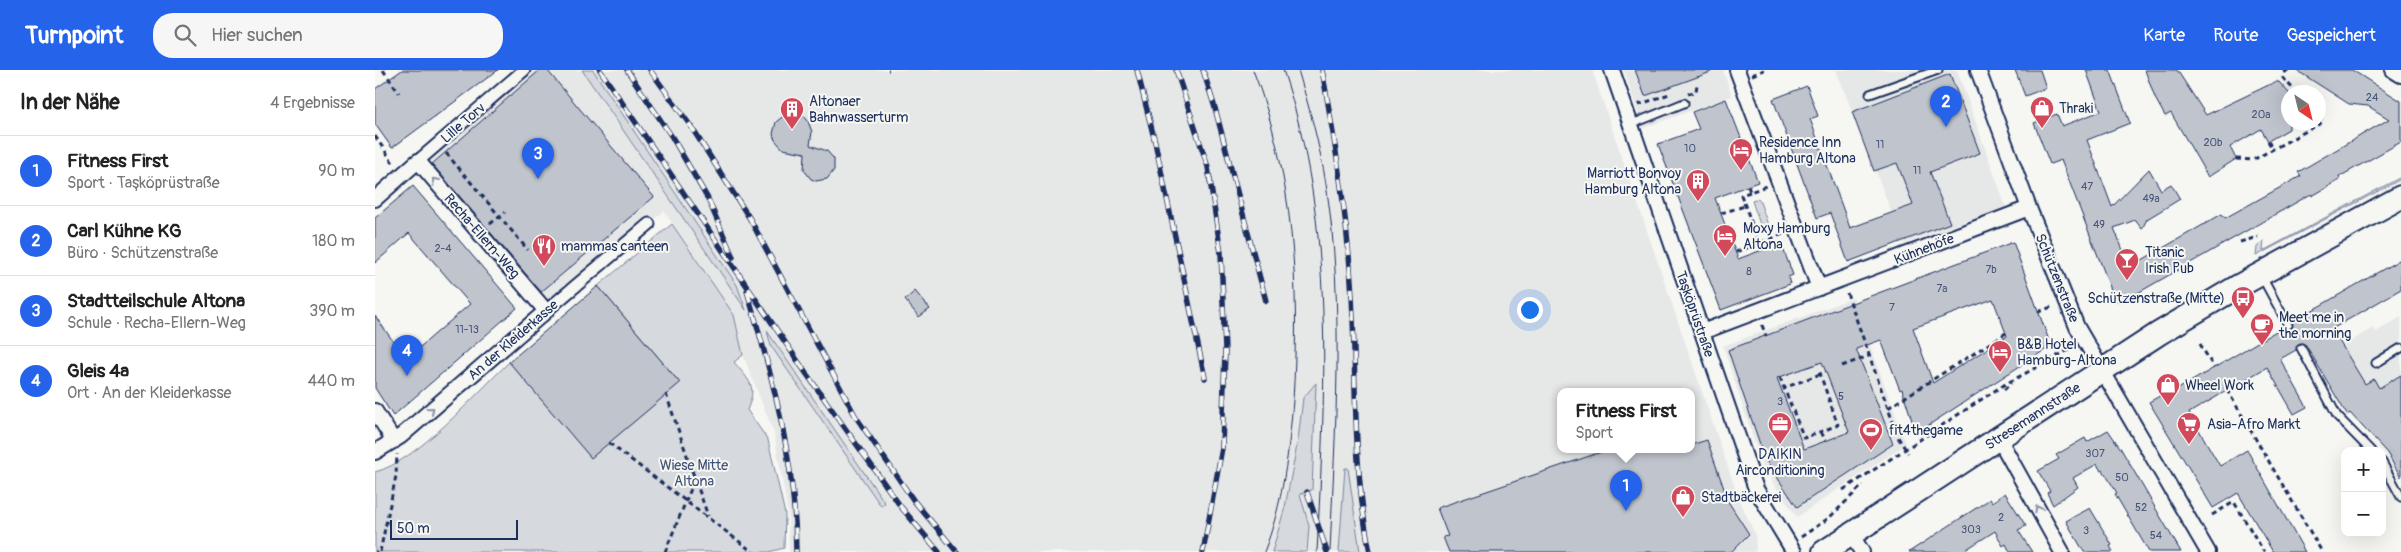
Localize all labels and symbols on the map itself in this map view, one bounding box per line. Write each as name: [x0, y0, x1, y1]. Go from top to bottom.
north arrow: [2281, 85, 2326, 130]
pin: 2: [1930, 86, 1962, 127]
house number: 24: [2366, 91, 2379, 104]
place label: Altonaer Bahnwasserturm: [809, 93, 908, 126]
shop icon: Thraki: [2029, 95, 2055, 129]
building icon: Altonaer Bahnwasserturm: [779, 96, 805, 130]
street label: Lille Torv: [437, 99, 489, 147]
place label: Thraki: [2059, 100, 2094, 117]
house number: 20a: [2252, 108, 2270, 121]
place label: Residence Inn Hamburg Altona: [1759, 134, 1856, 167]
house number: 20b: [2203, 136, 2223, 149]
hotel icon: Residence Inn Hamburg Altona: [1728, 137, 1754, 171]
pin: 3: [522, 138, 554, 179]
house number: 11: [1876, 138, 1884, 151]
house number: 10: [1684, 142, 1696, 155]
house number: 11: [1913, 164, 1921, 177]
place label: Marriott Bonvoy Hamburg Altona: [1584, 165, 1681, 198]
building icon: Marriott Bonvoy Hamburg Altona: [1685, 168, 1711, 202]
one-way arrow: [432, 178, 440, 187]
house number: 47: [2081, 180, 2093, 193]
street label: Recha-Ellern-Weg: [441, 190, 523, 282]
house number: 49a: [2142, 192, 2160, 205]
house number: 49: [2093, 218, 2105, 231]
place label: Moxy Hamburg Altona: [1743, 220, 1830, 253]
hotel icon: Moxy Hamburg Altona: [1712, 223, 1738, 257]
street label: Kühnehöfe: [1892, 230, 1957, 268]
street label: Schützenstraße: [2031, 231, 2083, 325]
restaurant icon: mammas canteen: [531, 233, 557, 267]
place label: mammas canteen: [561, 238, 669, 255]
house number: 2-4: [434, 242, 452, 255]
place label: Titanic Irish Pub: [2145, 244, 2194, 277]
bar icon: Titanic Irish Pub: [2114, 247, 2140, 281]
house number: 7b: [1985, 263, 1997, 276]
house number: 8: [1746, 265, 1752, 278]
street label: Taşköprüstraße: [1672, 269, 1718, 359]
house number: 7a: [1937, 282, 1947, 295]
bus stop icon: Schützenstraße (Mitte): [2230, 285, 2256, 319]
place label: Schützenstraße (Mitte): [2088, 290, 2225, 307]
street label: An der Kleiderkasse: [464, 296, 562, 384]
your location: [1517, 297, 1543, 323]
house number: 7: [1889, 301, 1895, 314]
place label: Meet me in the morning: [2278, 309, 2351, 342]
cafe icon: Meet me in the morning: [2249, 312, 2275, 346]
house number: 11-13: [455, 323, 479, 336]
pin: 4: [391, 335, 423, 376]
place label: B&B Hotel Hamburg-Altona: [2017, 336, 2117, 369]
hotel icon: B&B Hotel Hamburg-Altona: [1987, 339, 2013, 373]
shop icon: Wheel Work: [2155, 372, 2181, 406]
place label: Wheel Work: [2185, 377, 2254, 394]
street label: Stresemannstraße: [1982, 379, 2084, 453]
house number: 5: [1838, 390, 1844, 403]
house number: 3: [1777, 395, 1783, 408]
one-way arrow: [426, 407, 435, 416]
office icon: DAIKIN Airconditioning: [1767, 411, 1793, 445]
supermarket icon: Asia-Afro Markt: [2176, 411, 2202, 445]
place label: Asia-Afro Markt: [2207, 416, 2301, 433]
sports icon: fit4thegame: [1858, 417, 1884, 451]
place label: fit4thegame: [1889, 422, 1963, 439]
place label: DAIKIN Airconditioning: [1735, 446, 1825, 479]
house number: 307: [2085, 447, 2105, 460]
park label: Wiese Mitte Altona: [660, 457, 728, 490]
pin: 1: [1610, 470, 1642, 511]
house number: 50: [2115, 471, 2129, 484]
shop icon: Stadtbäckerei: [1670, 484, 1696, 518]
place label: Stadtbäckerei: [1701, 489, 1782, 506]
house number: 52: [2135, 501, 2147, 514]
one-way arrow: [2035, 506, 2045, 515]
house number: 2: [1998, 511, 2004, 524]
scale bar: [390, 517, 517, 540]
house number: 303: [1961, 523, 1981, 536]
house number: 3: [2083, 524, 2089, 537]
house number: 54: [2150, 529, 2163, 542]

